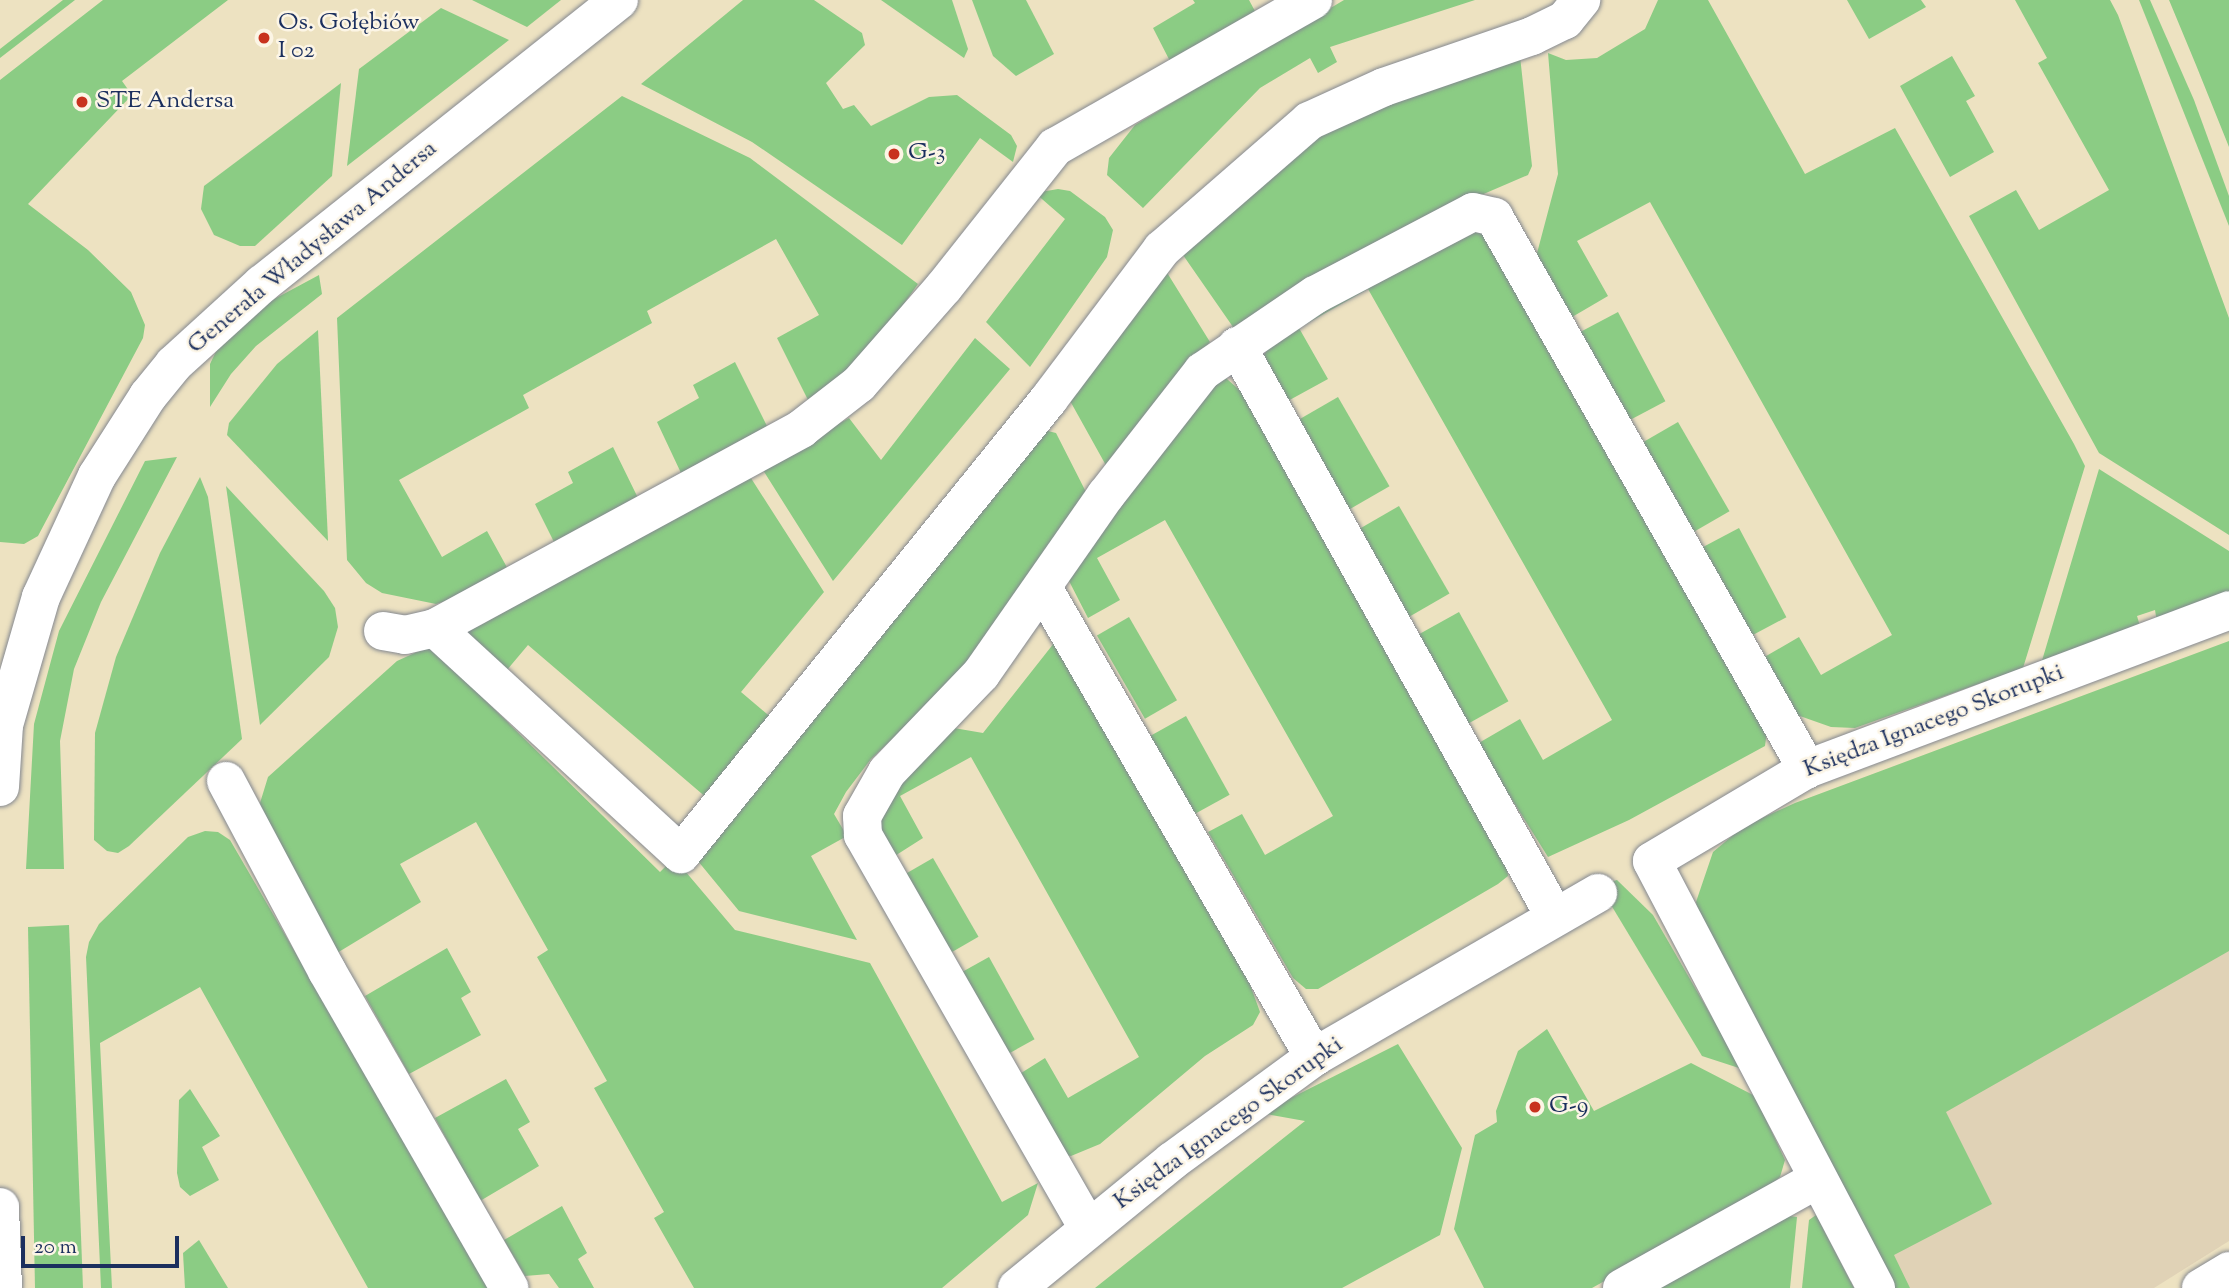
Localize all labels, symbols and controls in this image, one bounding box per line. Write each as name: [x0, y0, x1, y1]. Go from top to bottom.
place label: Os. Gołębiów I 02: [278, 10, 419, 66]
marker: Os. Gołębiów I 02: [256, 30, 272, 46]
place label: STE Andersa: [96, 88, 234, 116]
marker: STE Andersa: [74, 94, 90, 110]
street label: Generała Władysława Andersa: [182, 135, 444, 361]
place label: G-3: [908, 140, 945, 168]
marker: G-3: [886, 146, 902, 162]
street label: Księdza Ignacego Skorupki: [1800, 659, 2068, 785]
street label: Księdza Ignacego Skorupki: [1109, 1031, 1349, 1217]
place label: G-9: [1549, 1093, 1588, 1121]
marker: G-9: [1527, 1099, 1543, 1115]
scale bar: [24, 1222, 182, 1266]
text: 20 m: [34, 1233, 77, 1263]

